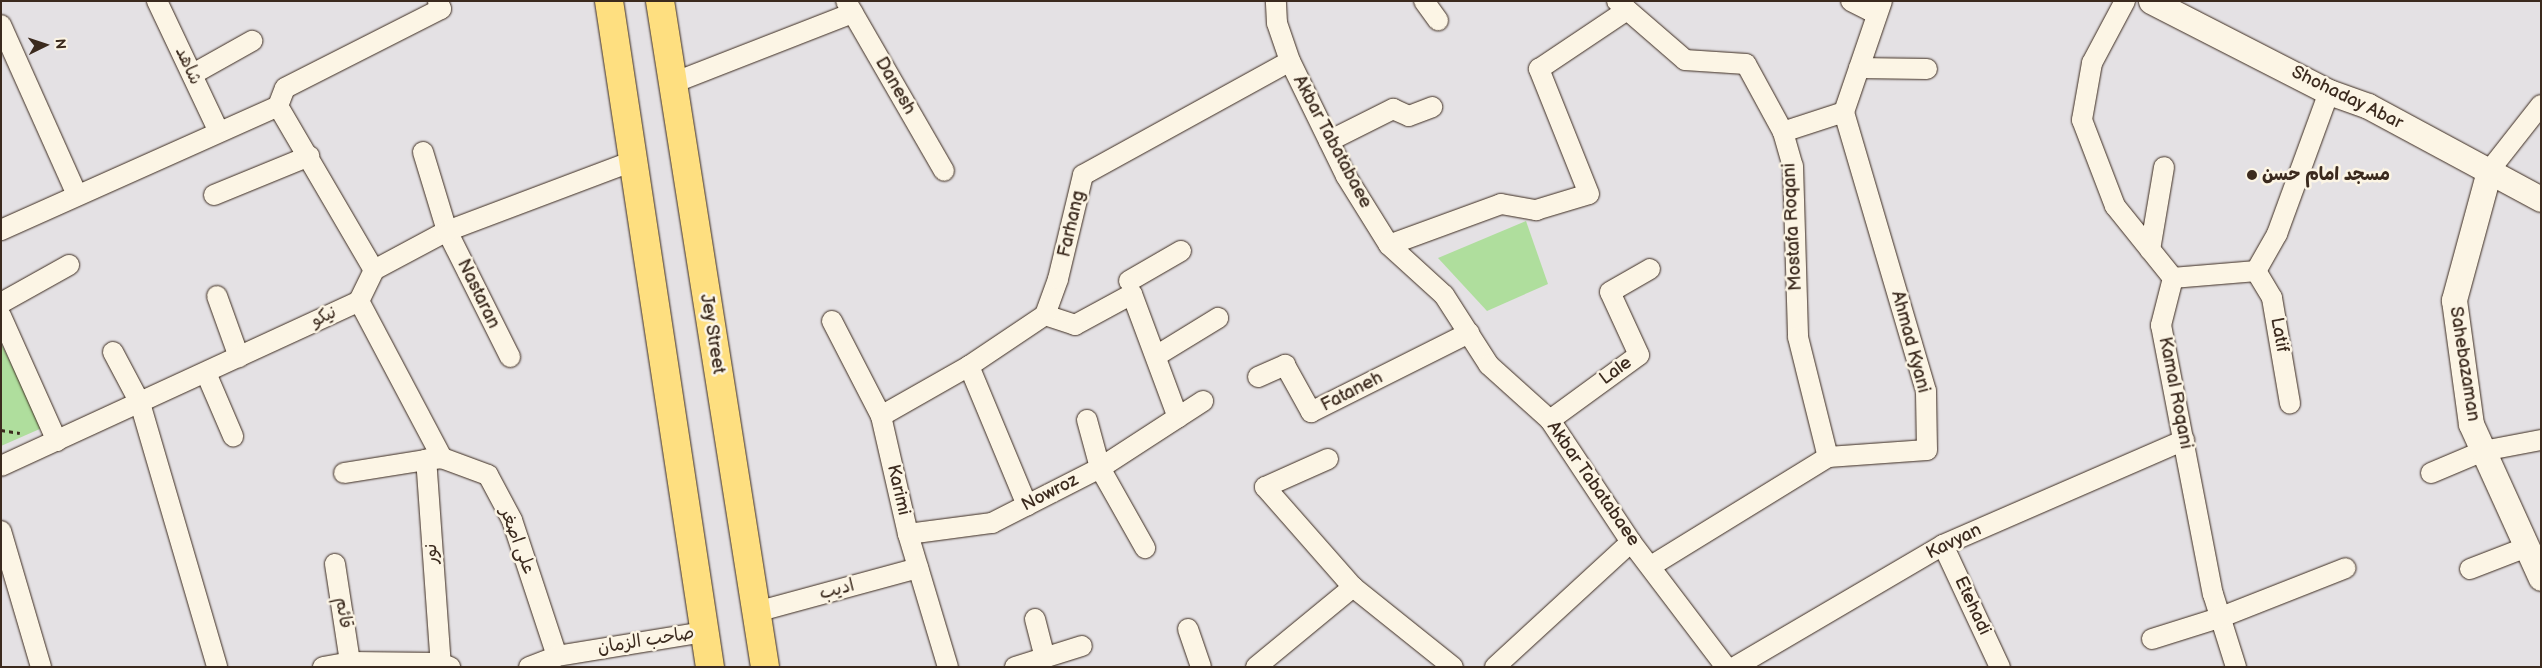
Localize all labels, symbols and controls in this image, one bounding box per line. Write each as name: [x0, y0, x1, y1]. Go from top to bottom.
north arrow: [20, 20, 70, 70]
text: N: [52, 38, 69, 50]
street label: شاهد: [170, 44, 206, 88]
street label: Danesh: [870, 53, 920, 119]
street label: Shohaday Abar: [2287, 61, 2407, 135]
street label: Akbar Tabatabaee: [1288, 72, 1376, 212]
street label: Mostafa Roqani: [1779, 163, 1807, 291]
place label: مسجد امام حسن: [2262, 164, 2390, 186]
marker: مسجد امام حسن: [2246, 169, 2258, 181]
street label: Farhang: [1054, 189, 1090, 259]
street label: Nastaran: [452, 256, 504, 332]
street label: Ahmad Kyani: [1886, 289, 1934, 395]
street label: Jey Street: [695, 292, 729, 376]
street label: نیکو: [308, 302, 340, 332]
street label: Sahebazaman: [2444, 305, 2484, 423]
street label: Latif: [2265, 316, 2293, 354]
street label: Kamal Roqani: [2154, 335, 2196, 451]
street label: Lale: [1596, 352, 1636, 390]
street label: Fataneh: [1318, 367, 1386, 417]
street label: Akbar Tabatabaee: [1542, 417, 1644, 551]
street label: Karimi: [882, 463, 914, 517]
street label: Nowroz: [1018, 470, 1082, 516]
street label: علی اصغر: [494, 505, 540, 577]
street label: Kavyan: [1923, 519, 1985, 565]
street label: نور: [420, 543, 444, 565]
street label: Etehadi: [1949, 573, 1995, 639]
street label: ادیب: [817, 575, 857, 605]
street label: قائم: [330, 596, 356, 630]
street label: صاحب الزمان: [596, 623, 696, 659]

